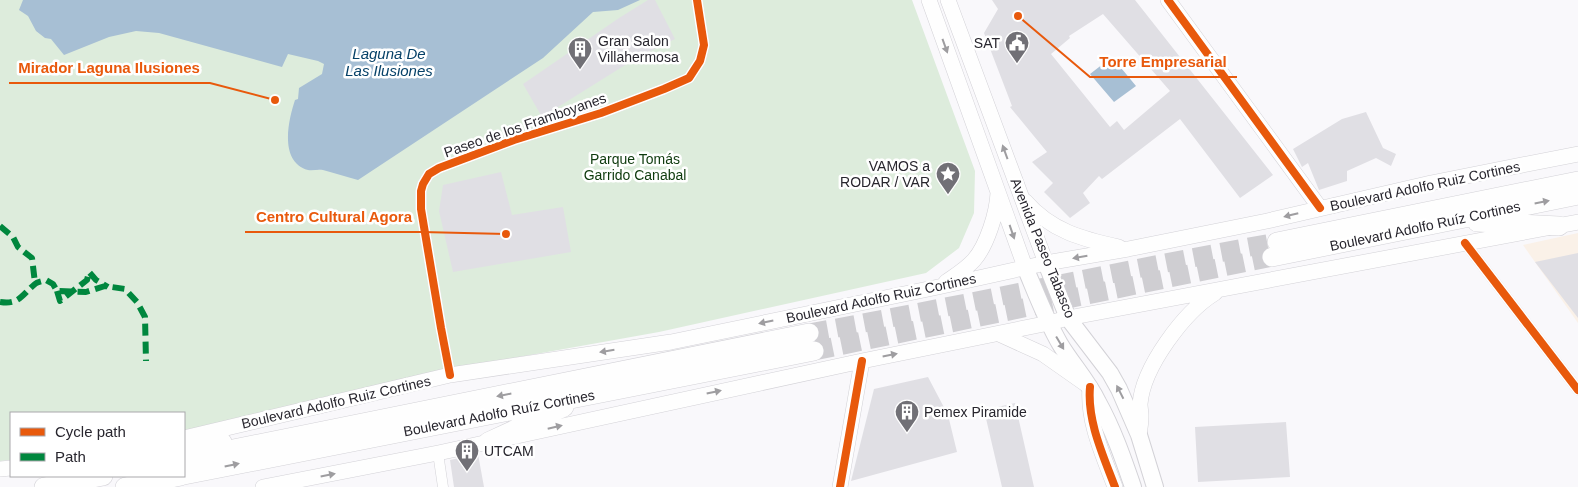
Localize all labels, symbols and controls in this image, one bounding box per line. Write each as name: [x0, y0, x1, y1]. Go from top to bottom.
public building icon: SAT: [1004, 30, 1030, 64]
place label: Gran Salon Villahermosa: [598, 33, 679, 65]
place label: SAT: [974, 35, 1000, 51]
building icon: Gran Salon Villahermosa: [567, 36, 593, 70]
one-way arrow: [941, 39, 949, 54]
water label: Laguna De Las Ilusiones: [345, 45, 433, 79]
callout: Torre Empresarial: [1090, 47, 1237, 77]
callout: Mirador Laguna Ilusiones: [9, 53, 210, 83]
text: Torre Empresarial: [1099, 53, 1227, 70]
text: Mirador Laguna Ilusiones: [18, 59, 200, 76]
street label: Paseo de los Framboyanes: [442, 90, 608, 160]
one-way arrow: [1000, 144, 1008, 159]
park label: Parque Tomás Garrido Canabal: [584, 151, 686, 183]
place label: VAMOS a RODAR / VAR: [840, 158, 930, 190]
street label: Boulevard Adolfo Ruiz Cortines: [1329, 158, 1521, 214]
place icon: VAMOS a RODAR / VAR: [935, 161, 961, 195]
street label: Avenida Paseo Tabasco: [1008, 176, 1079, 321]
street label: Boulevard Adolfo Ruíz Cortines: [1328, 198, 1522, 254]
one-way arrow: [1535, 198, 1550, 206]
callout: Centro Cultural Agora: [245, 202, 422, 232]
text: Centro Cultural Agora: [256, 208, 413, 225]
one-way arrow: [1283, 211, 1298, 219]
one-way arrow: [1008, 225, 1016, 240]
one-way arrow: [1071, 253, 1087, 261]
street label: Boulevard Adolfo Ruiz Cortines: [785, 270, 977, 326]
one-way arrow: [759, 318, 774, 326]
one-way arrow: [1056, 337, 1065, 350]
one-way arrow: [598, 348, 614, 356]
one-way arrow: [883, 351, 899, 359]
street label: Boulevard Adolfo Ruiz Cortines: [240, 372, 432, 432]
one-way arrow: [1116, 385, 1124, 400]
street label: Boulevard Adolfo Ruíz Cortines: [402, 387, 596, 439]
one-way arrow: [706, 388, 722, 396]
one-way arrow: [496, 391, 512, 399]
building icon: Pemex Piramide: [894, 399, 920, 433]
place label: Pemex Piramide: [924, 404, 1027, 420]
legend: [10, 412, 185, 477]
text: Cycle path: [55, 423, 126, 440]
one-way arrow: [548, 423, 563, 431]
building icon: UTCAM: [454, 438, 480, 472]
place label: UTCAM: [484, 443, 534, 459]
text: Path: [55, 448, 86, 465]
one-way arrow: [224, 461, 240, 469]
one-way arrow: [320, 471, 335, 479]

